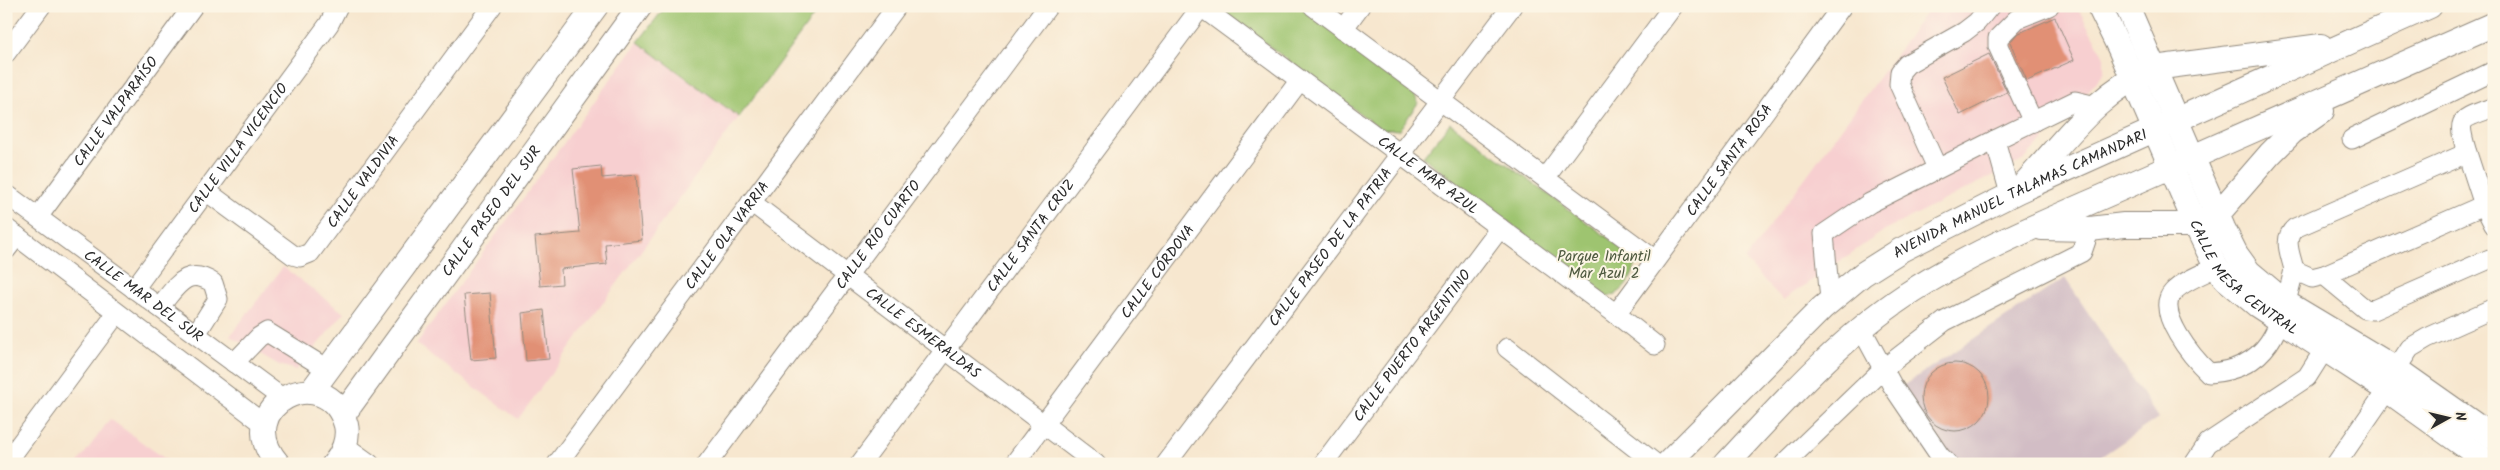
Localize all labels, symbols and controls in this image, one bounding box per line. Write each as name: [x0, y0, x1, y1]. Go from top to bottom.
street label: CALLE VALPARAÍSO: [68, 52, 165, 172]
street label: CALLE VILLA VICENCIO: [182, 78, 295, 219]
street label: CALLE SANTA ROSA: [1680, 99, 1779, 222]
street label: AVENIDA MANUEL TALAMAS CAMANDARI: [1888, 123, 2152, 265]
street label: CALLE VALDIVIA: [321, 130, 406, 234]
street label: CALLE MAR AZUL: [1372, 130, 1483, 221]
street label: CALLE PASEO DEL SUR: [436, 141, 548, 282]
street label: CALLE PASEO DE LA PATRIA: [1263, 163, 1399, 332]
street label: CALLE RÍO CUARTO: [830, 175, 927, 295]
street label: CALLE SANTA CRUZ: [981, 175, 1081, 298]
street label: CALLE OLA VARRIA: [679, 176, 776, 295]
street label: CALLE MESA CENTRAL: [2182, 216, 2303, 342]
street label: CALLE CÓRDOVA: [1115, 220, 1201, 324]
street label: CALLE MAR DEL SUR: [78, 244, 208, 349]
park label: Parque Infantil Mar Azul 2: [1557, 245, 1651, 286]
street label: CALLE PUERTO ARGENTINO: [1347, 265, 1478, 428]
street label: CALLE ESMERALDAS: [860, 282, 985, 385]
north arrow: [2422, 392, 2472, 442]
text: N: [2448, 410, 2471, 422]

